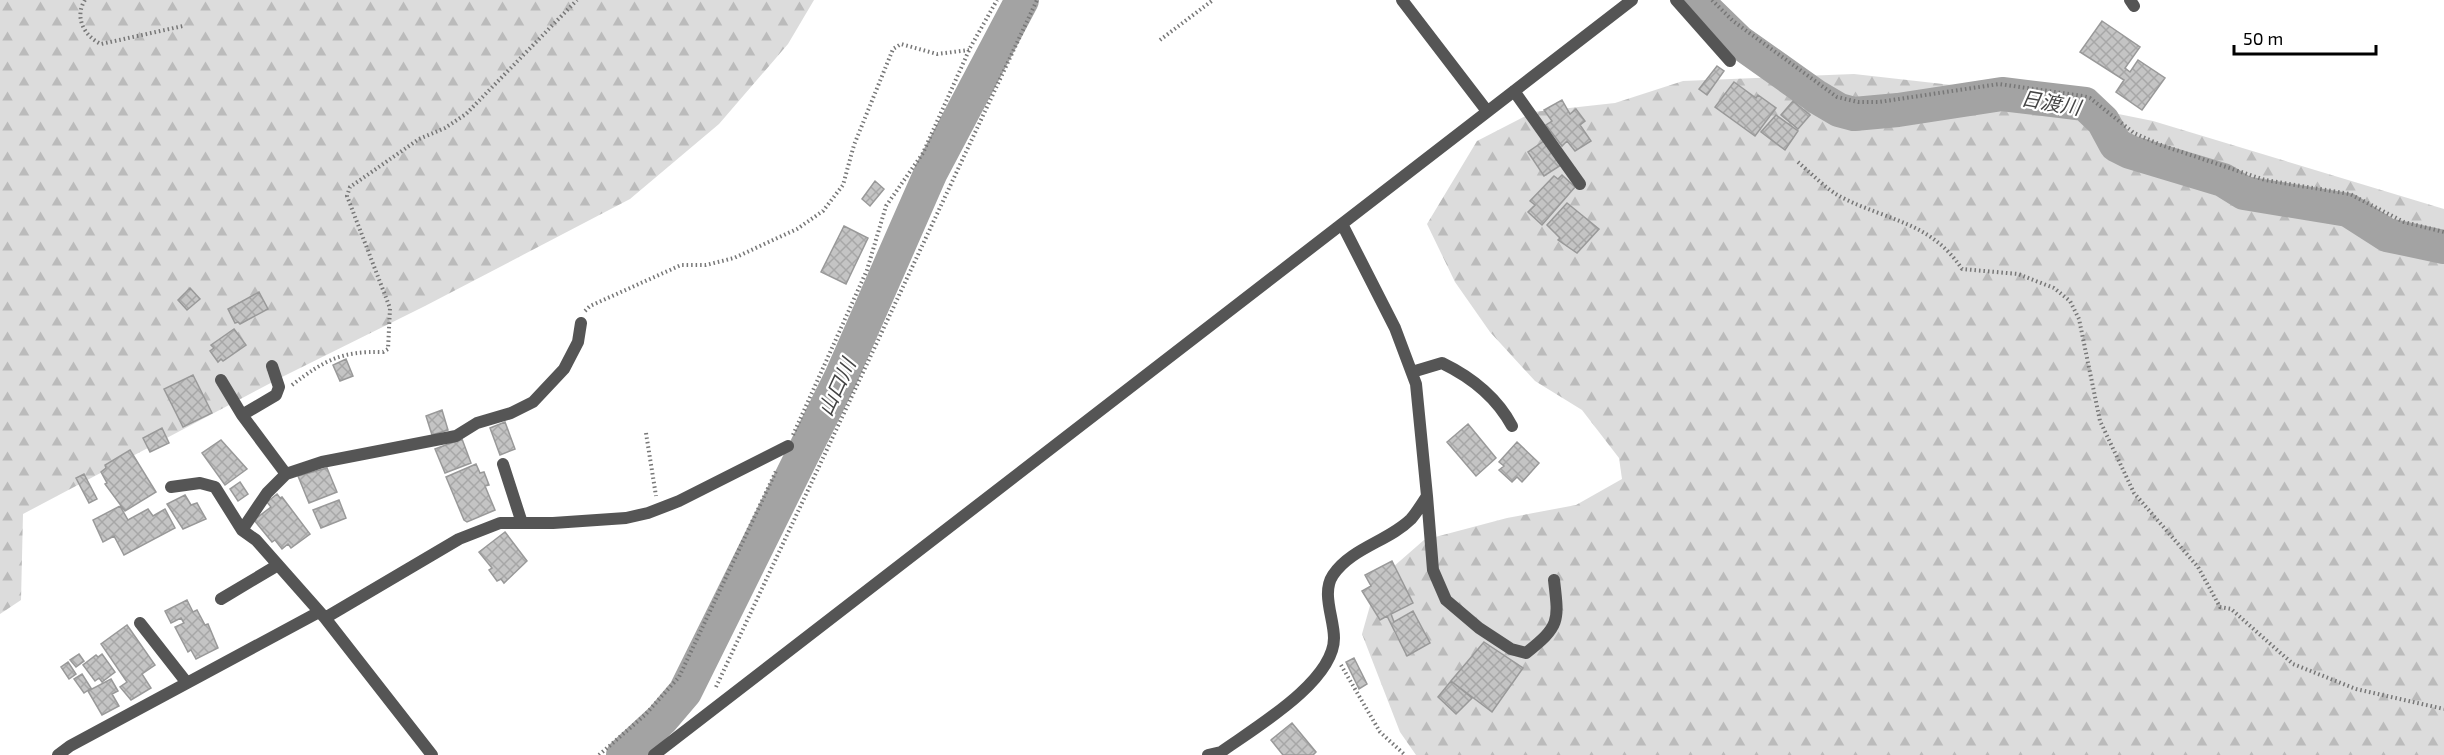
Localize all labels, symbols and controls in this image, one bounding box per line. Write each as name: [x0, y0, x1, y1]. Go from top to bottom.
scale bar: [2234, 18, 2376, 56]
text: 50 m: [2243, 27, 2283, 49]
water label: 日渡川: [2019, 85, 2085, 119]
water label: 山口川: [812, 353, 860, 419]

